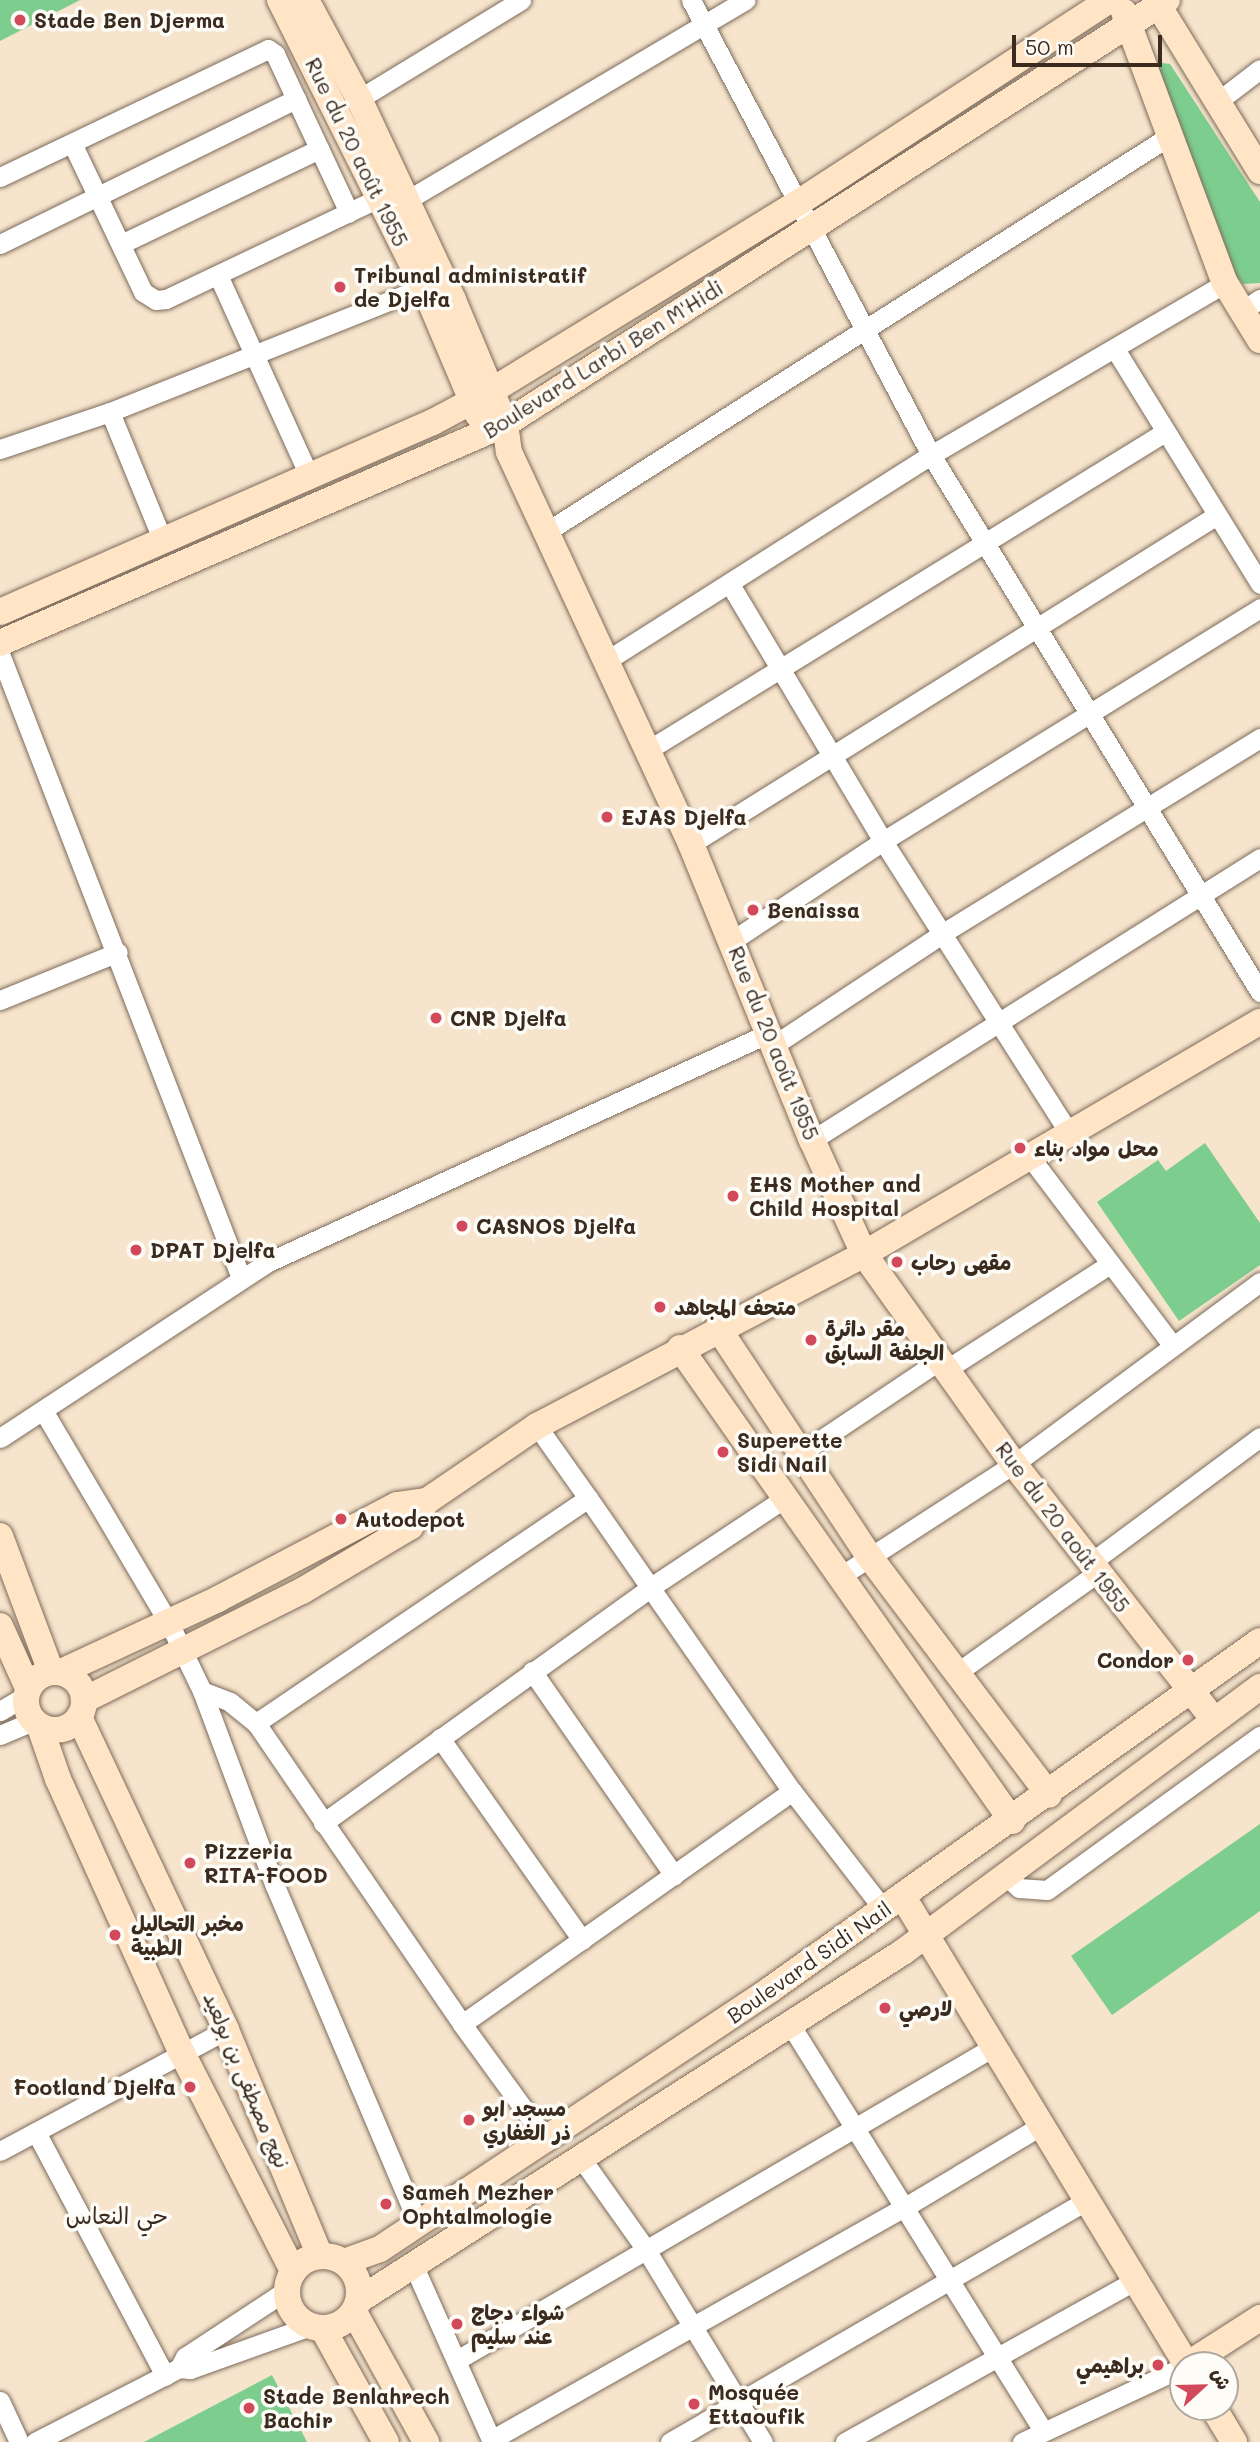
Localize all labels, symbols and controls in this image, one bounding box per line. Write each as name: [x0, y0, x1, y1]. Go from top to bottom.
place label: Stade Ben Djerma: [34, 7, 225, 33]
marker: Stade Ben Djerma: [12, 12, 28, 28]
scale bar: [1015, 21, 1166, 65]
text: 50 m: [1025, 33, 1074, 60]
street label: Rue du 20 août 1955: [300, 54, 414, 250]
place label: Tribunal administratif de Djelfa: [354, 262, 586, 312]
street label: Boulevard Larbi Ben M'Hidi: [478, 275, 728, 443]
marker: Tribunal administratif de Djelfa: [332, 279, 348, 295]
place label: EJAS Djelfa: [621, 804, 747, 830]
marker: EJAS Djelfa: [599, 809, 615, 825]
place label: Benaissa: [767, 897, 860, 923]
marker: Benaissa: [745, 902, 761, 918]
street label: Rue du 20 août 1955: [724, 942, 824, 1144]
place label: CNR Djelfa: [450, 1005, 567, 1031]
marker: CNR Djelfa: [428, 1010, 444, 1026]
place label: محل مواد بناء: [1034, 1135, 1159, 1161]
marker: محل مواد بناء: [1012, 1140, 1028, 1156]
place label: EHS Mother and Child Hospital: [749, 1171, 921, 1221]
marker: EHS Mother and Child Hospital: [723, 1186, 743, 1206]
place label: CASNOS Djelfa: [476, 1213, 636, 1239]
marker: CASNOS Djelfa: [454, 1218, 470, 1234]
place label: DPAT Djelfa: [150, 1237, 275, 1263]
marker: DPAT Djelfa: [128, 1242, 144, 1258]
place label: مقهى رحاب: [911, 1249, 1011, 1275]
marker: مقهى رحاب: [889, 1254, 905, 1270]
place label: متحف المجاهد: [674, 1294, 796, 1320]
marker: متحف المجاهد: [652, 1299, 668, 1315]
place label: مقر دائرة الجلفة السابق: [825, 1315, 944, 1365]
marker: مقر دائرة الجلفة السابق: [803, 1332, 819, 1348]
place label: Superette Sidi Nail: [737, 1427, 843, 1477]
street label: Rue du 20 août 1955: [991, 1437, 1135, 1617]
marker: Superette Sidi Nail: [715, 1444, 731, 1460]
place label: Autodepot: [355, 1506, 465, 1532]
marker: Autodepot: [333, 1511, 349, 1527]
place label: Condor: [1097, 1647, 1174, 1673]
marker: Condor: [1180, 1652, 1196, 1668]
place label: Pizzeria RITA-FOOD: [204, 1838, 328, 1888]
marker: Pizzeria RITA-FOOD: [182, 1855, 198, 1871]
street label: Boulevard Sidi Nail: [722, 1896, 896, 2028]
place label: مخبر التحاليل الطبية: [131, 1910, 244, 1960]
marker: مخبر التحاليل الطبية: [105, 1925, 125, 1945]
street label: نهج مصطفى بن بولعيد: [198, 1988, 296, 2172]
place label: لارصي: [899, 1995, 952, 2021]
marker: لارصي: [877, 2000, 893, 2016]
place label: Footland Djelfa: [13, 2074, 176, 2100]
marker: Footland Djelfa: [182, 2079, 198, 2095]
place label: مسجد ابو ذر الغفاري: [483, 2095, 571, 2145]
marker: مسجد ابو ذر الغفاري: [461, 2112, 477, 2128]
place label: Sameh Mezher Ophtalmologie: [402, 2179, 554, 2229]
marker: Sameh Mezher Ophtalmologie: [376, 2194, 396, 2214]
district label: حي النعاس: [66, 2201, 168, 2229]
place label: شواء دجاج عند سليم: [471, 2299, 564, 2349]
marker: شواء دجاج عند سليم: [449, 2316, 465, 2332]
north arrow: [1169, 2351, 1239, 2421]
place label: براهيمي: [1076, 2352, 1144, 2378]
marker: براهيمي: [1150, 2357, 1166, 2373]
text: ش: [1207, 2364, 1238, 2393]
place label: Mosquée Ettaoufik: [708, 2379, 805, 2429]
place label: Stade Benlahrech Bachir: [263, 2383, 449, 2433]
marker: Mosquée Ettaoufik: [686, 2396, 702, 2412]
marker: Stade Benlahrech Bachir: [241, 2400, 257, 2416]

